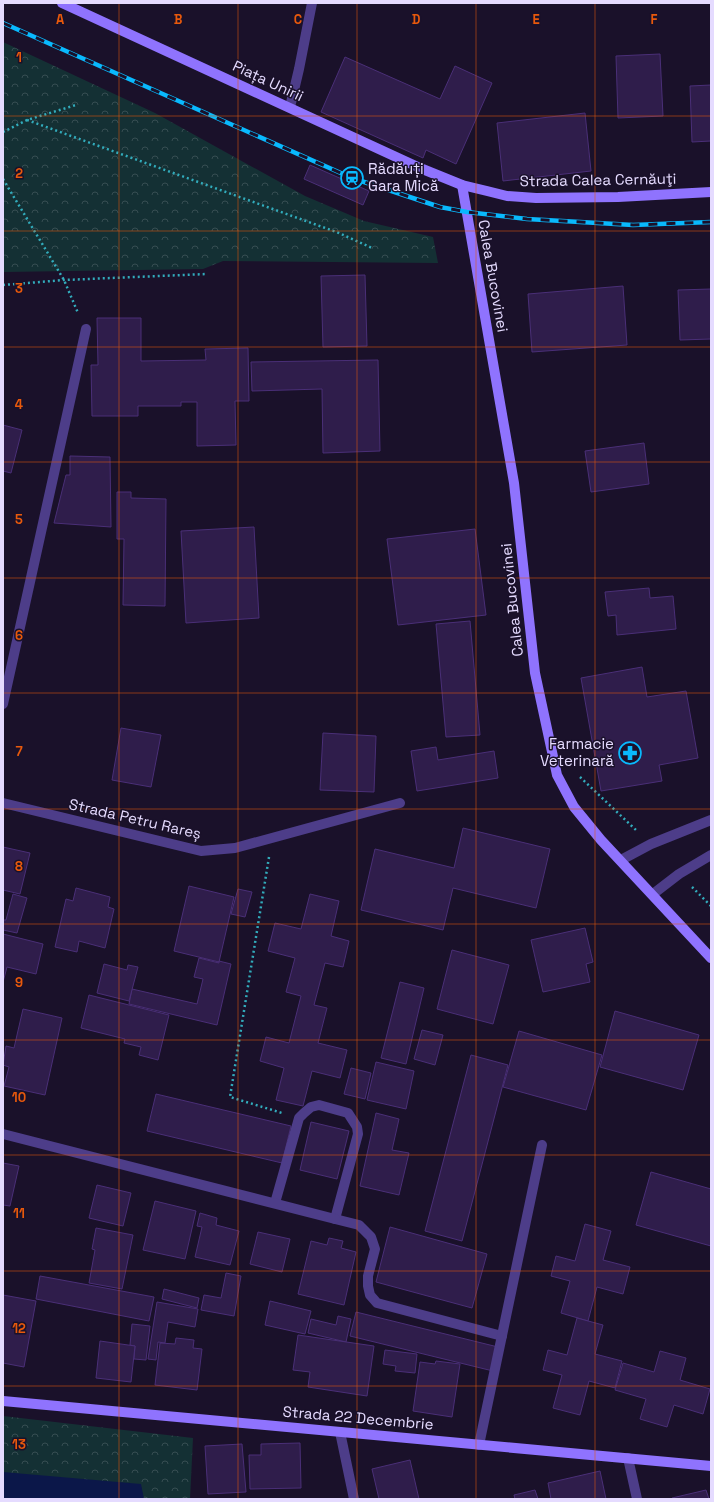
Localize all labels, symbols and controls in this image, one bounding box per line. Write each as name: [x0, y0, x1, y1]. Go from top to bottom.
text: A: [56, 11, 65, 28]
text: B: [174, 11, 183, 28]
text: C: [294, 11, 302, 28]
text: D: [412, 11, 421, 28]
text: E: [532, 11, 540, 28]
text: F: [651, 11, 658, 28]
text: 1: [16, 49, 22, 66]
street label: Piața Unirii: [230, 56, 307, 105]
place label: Rădăuți Gara Mică: [368, 159, 439, 195]
text: 2: [15, 165, 23, 182]
station icon: Rădăuți Gara Mică: [339, 165, 365, 191]
street label: Strada Calea Cernăuţi: [519, 169, 677, 190]
street label: Calea Bucovinei: [474, 218, 513, 334]
text: 3: [15, 280, 23, 297]
text: 4: [15, 396, 23, 413]
text: 5: [15, 511, 23, 528]
street label: Calea Bucovinei: [496, 542, 527, 658]
text: 6: [15, 627, 23, 644]
place label: Farmacie Veterinară: [540, 734, 614, 770]
pharmacy icon: Farmacie Veterinară: [617, 740, 643, 766]
text: 7: [15, 743, 23, 760]
street label: Strada Petru Rareș: [67, 794, 203, 843]
text: 8: [15, 858, 23, 875]
text: 9: [15, 974, 23, 991]
text: 10: [12, 1089, 26, 1106]
text: 11: [13, 1205, 25, 1222]
text: 12: [12, 1320, 26, 1337]
street label: Strada 22 Decembrie: [282, 1401, 434, 1434]
text: 13: [12, 1436, 26, 1453]

